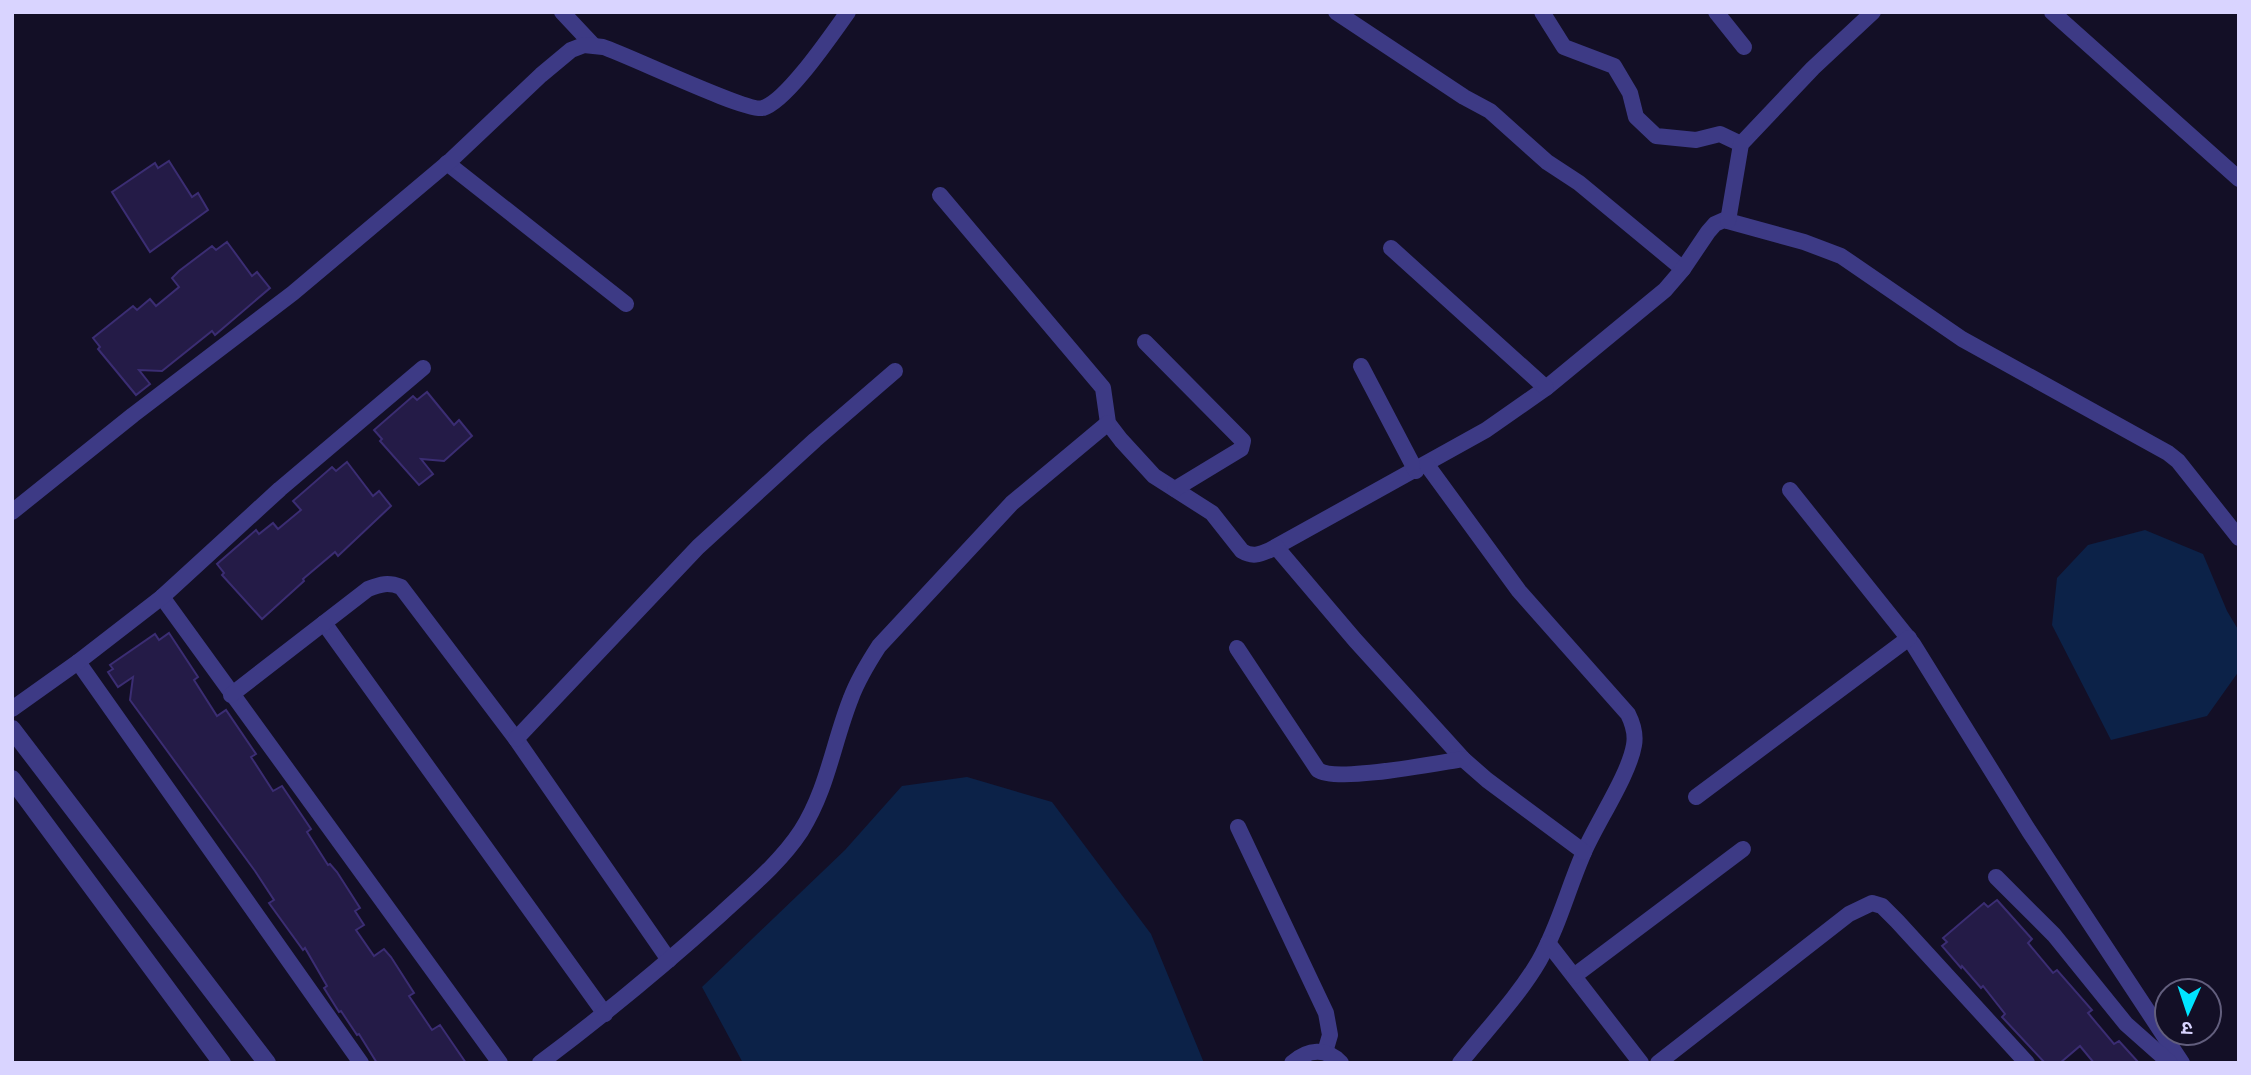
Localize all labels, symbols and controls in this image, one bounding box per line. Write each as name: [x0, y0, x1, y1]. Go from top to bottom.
north arrow: [2153, 977, 2223, 1047]
text: उ: [2180, 1017, 2193, 1041]

